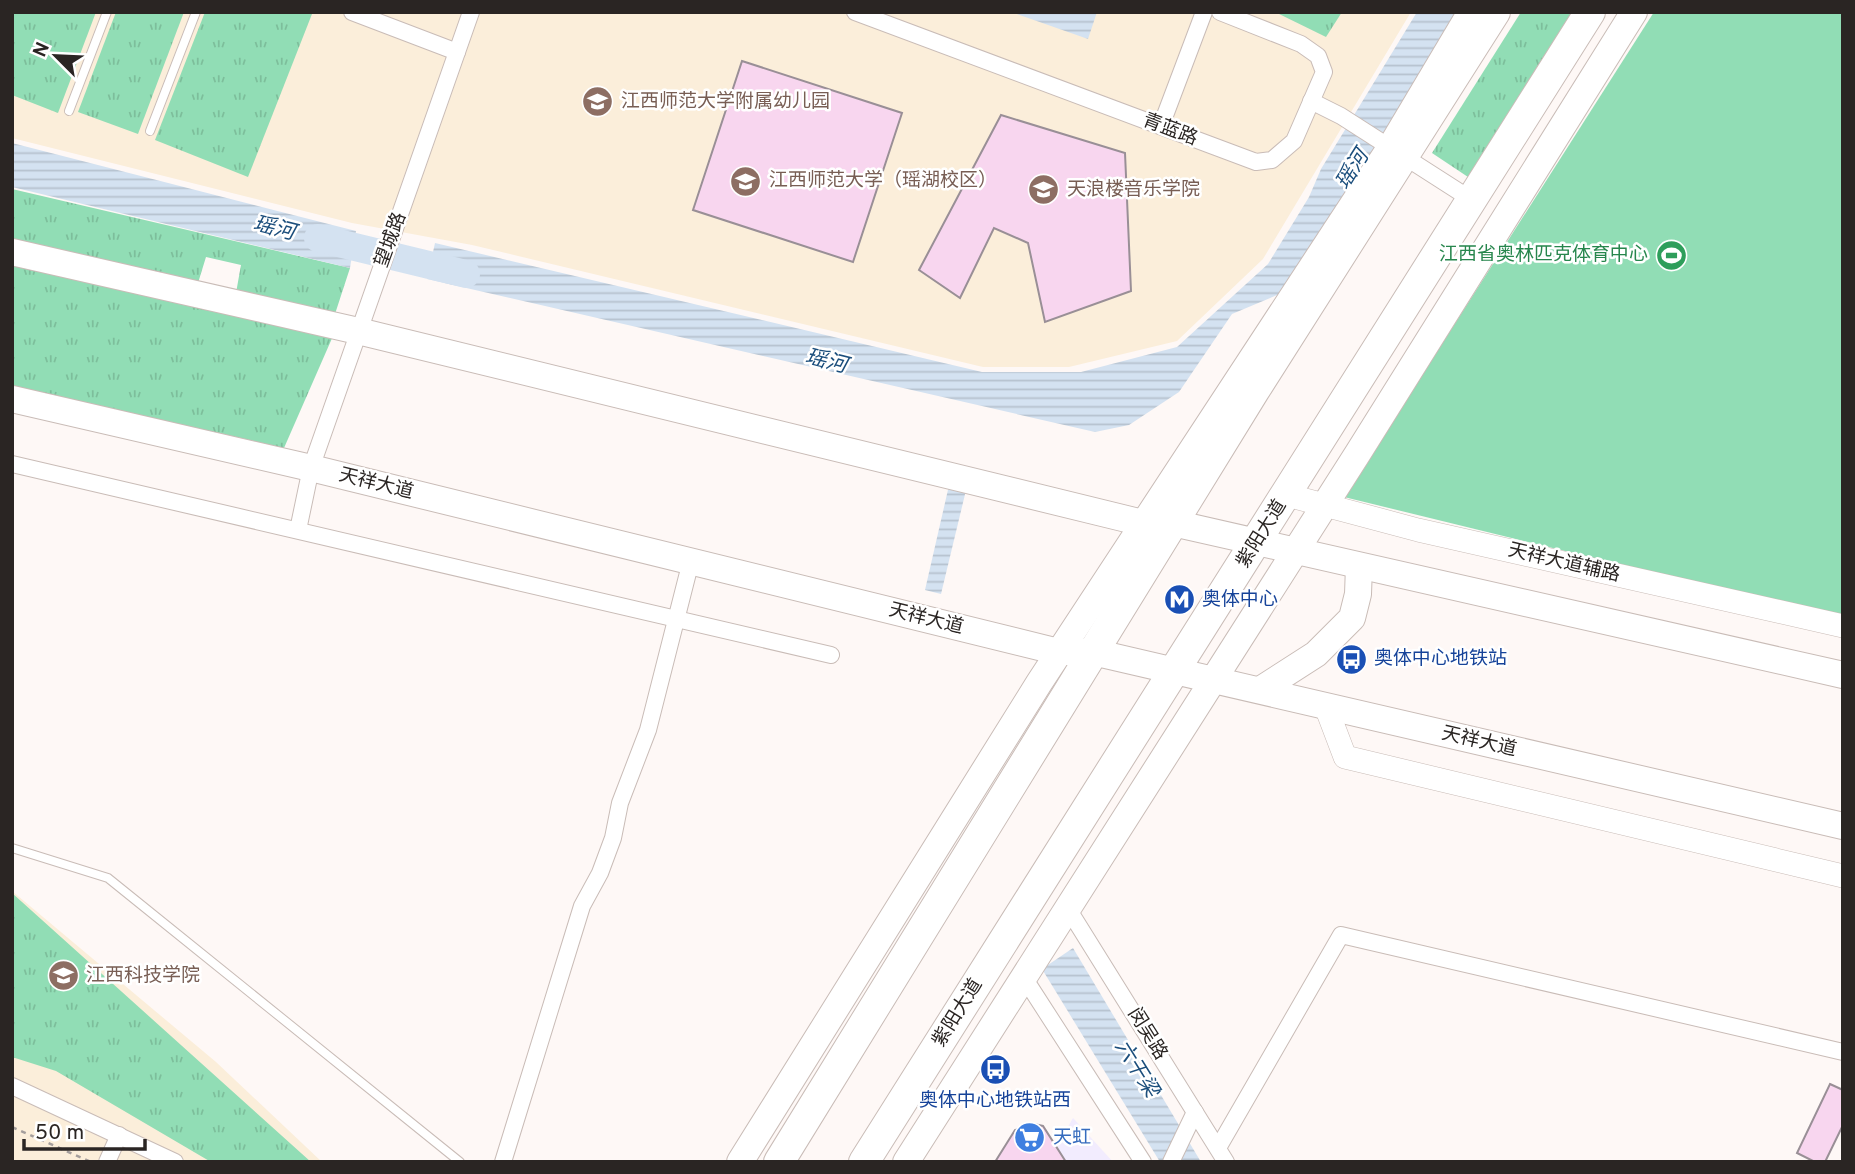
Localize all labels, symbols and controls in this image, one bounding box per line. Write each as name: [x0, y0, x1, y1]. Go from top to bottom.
north arrow: [21, 21, 91, 91]
text: N: [29, 39, 56, 61]
school or university icon: 江西师范大学附属幼儿园: [581, 85, 615, 119]
place label: 江西师范大学附属幼儿园: [621, 90, 830, 114]
street label: 青蓝路: [1139, 109, 1201, 151]
water label: 瑶河: [1330, 142, 1378, 195]
school or university icon: 江西师范大学（瑶湖校区）: [729, 164, 763, 198]
place label: 江西师范大学（瑶湖校区）: [769, 169, 997, 193]
school or university icon: 天浪楼·音乐学院: [1027, 173, 1061, 207]
place label: 天浪楼·音乐学院: [1067, 178, 1200, 202]
street label: 望城路: [370, 209, 412, 271]
water label: 瑶河: [250, 211, 302, 248]
sports icon: 江西省奥林匹克体育中心: [1654, 238, 1688, 272]
place label: 江西省奥林匹克体育中心: [1439, 243, 1648, 267]
water label: 瑶河: [802, 344, 854, 381]
street label: 天祥大道: [336, 463, 416, 505]
street label: 紫阳大道: [1232, 495, 1292, 573]
street label: 天祥大道辅路: [1506, 538, 1622, 588]
metro station icon: 奥体中心: [1162, 583, 1196, 617]
place label: 奥体中心: [1202, 588, 1278, 612]
street label: 天祥大道: [886, 598, 966, 640]
bus stop icon: 奥体中心地铁站: [1334, 642, 1368, 676]
place label: 奥体中心地铁站: [1374, 647, 1507, 671]
street label: 天祥大道: [1439, 722, 1519, 762]
school or university icon: 江西科技学院: [46, 959, 80, 993]
place label: 江西科技学院: [86, 964, 200, 988]
street label: 紫阳大道: [928, 974, 988, 1052]
street label: 闵吴路: [1122, 1003, 1172, 1065]
water label: 六干梁: [1108, 1035, 1165, 1105]
bus stop icon: 奥体中心地铁站西: [978, 1053, 1012, 1087]
place label: 奥体中心地铁站西: [919, 1089, 1071, 1113]
scale bar: [24, 1108, 145, 1152]
text: 50 m: [35, 1120, 84, 1147]
supermarket icon: 天虹: [1013, 1121, 1047, 1155]
place label: 天虹: [1053, 1126, 1091, 1150]

